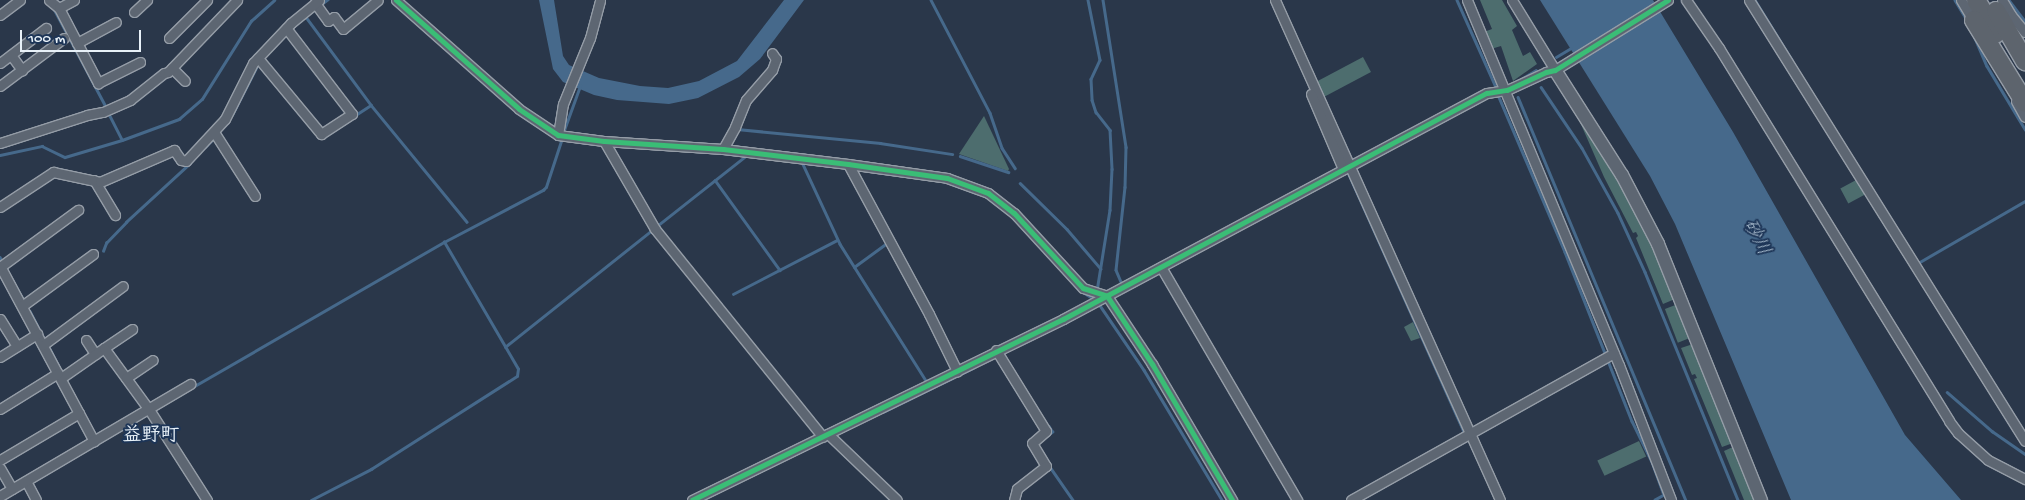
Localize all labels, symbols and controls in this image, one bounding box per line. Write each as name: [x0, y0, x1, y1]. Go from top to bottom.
scale bar: [22, 20, 144, 52]
text: 100 m: [28, 30, 65, 48]
water label: 砂川: [1736, 216, 1774, 260]
district label: 益野町: [123, 426, 179, 448]

